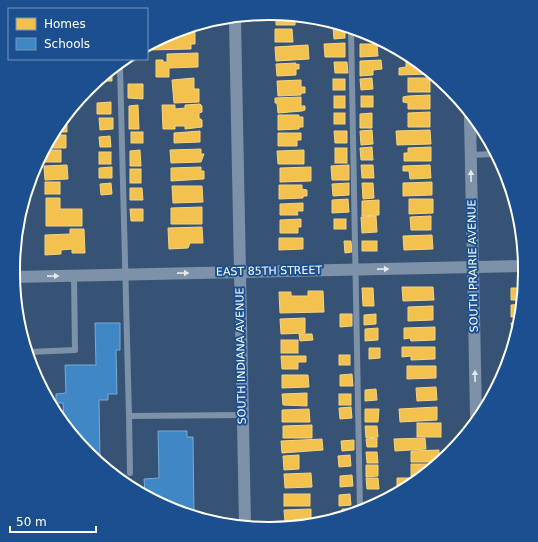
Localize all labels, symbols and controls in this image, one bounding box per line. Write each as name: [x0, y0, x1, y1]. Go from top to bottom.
legend: [8, 8, 148, 60]
text: Homes: [44, 17, 86, 31]
text: Schools: [44, 37, 90, 51]
one-way arrow: [468, 169, 474, 182]
street label: SOUTH PRAIRIE AVENUE: [465, 200, 481, 332]
street label: EAST 85TH STREET: [216, 264, 322, 278]
one-way arrow: [377, 266, 390, 272]
one-way arrow: [177, 270, 190, 276]
one-way arrow: [47, 273, 60, 279]
street label: SOUTH INDIANA AVENUE: [233, 288, 249, 424]
one-way arrow: [472, 369, 478, 382]
scale bar: [10, 508, 96, 534]
text: 50 m: [16, 515, 47, 529]

